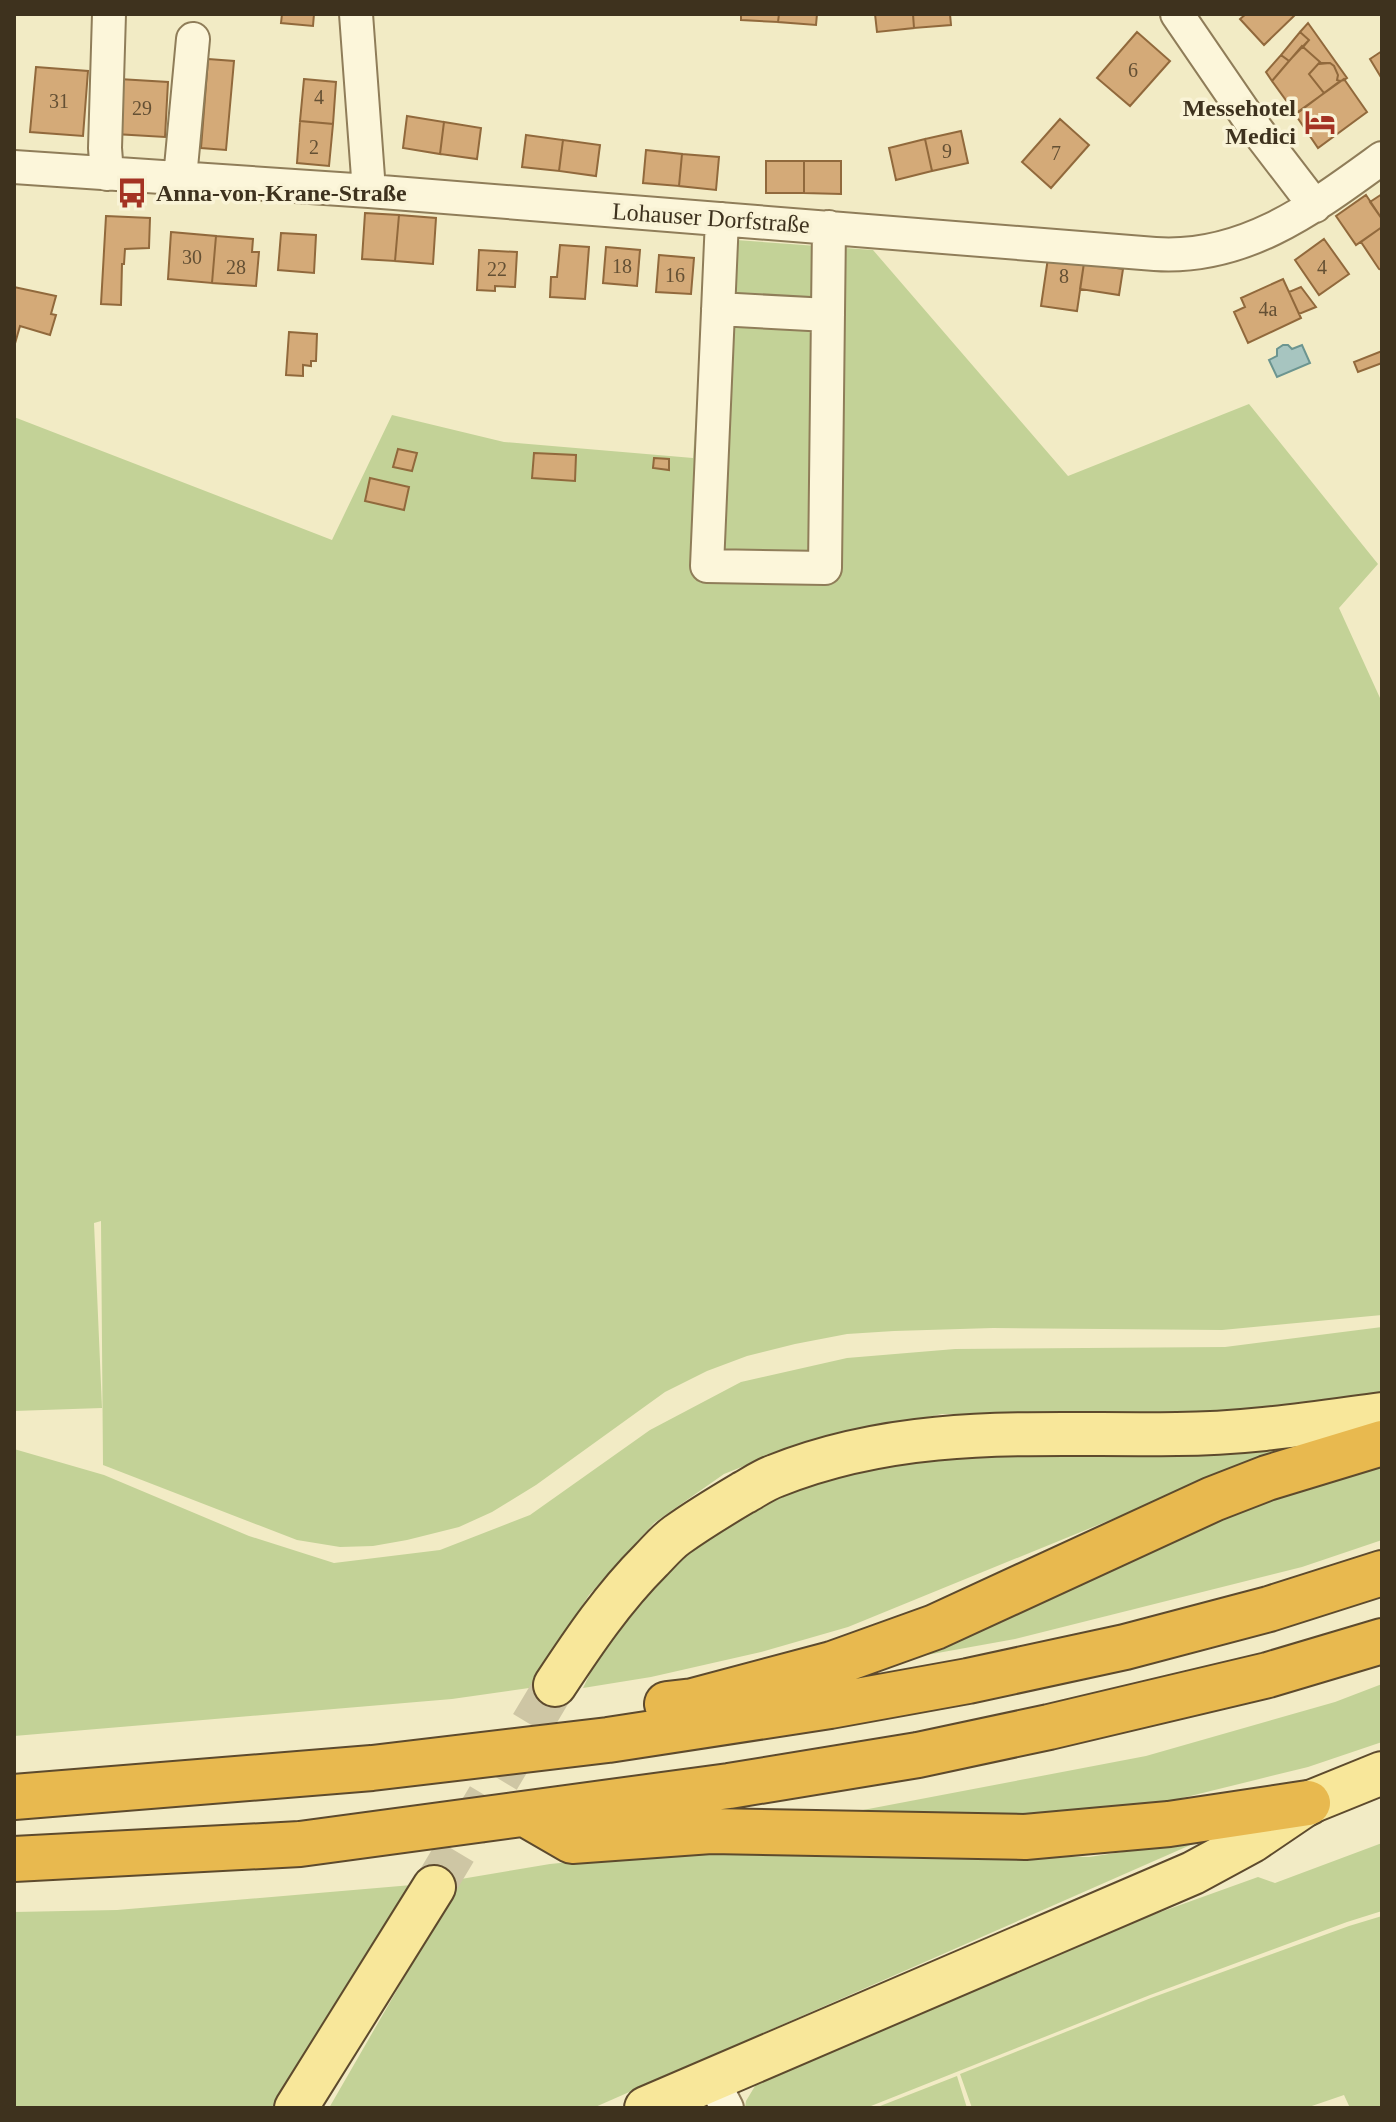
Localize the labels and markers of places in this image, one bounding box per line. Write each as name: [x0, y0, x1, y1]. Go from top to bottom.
place label: Messehotel Medici: [1183, 95, 1296, 149]
hotel icon: Messehotel Medici: [1303, 105, 1337, 139]
bus stop icon: Anna-von-Krane-Straße: [115, 176, 149, 210]
place label: Anna-von-Krane-Straße: [156, 180, 407, 206]

